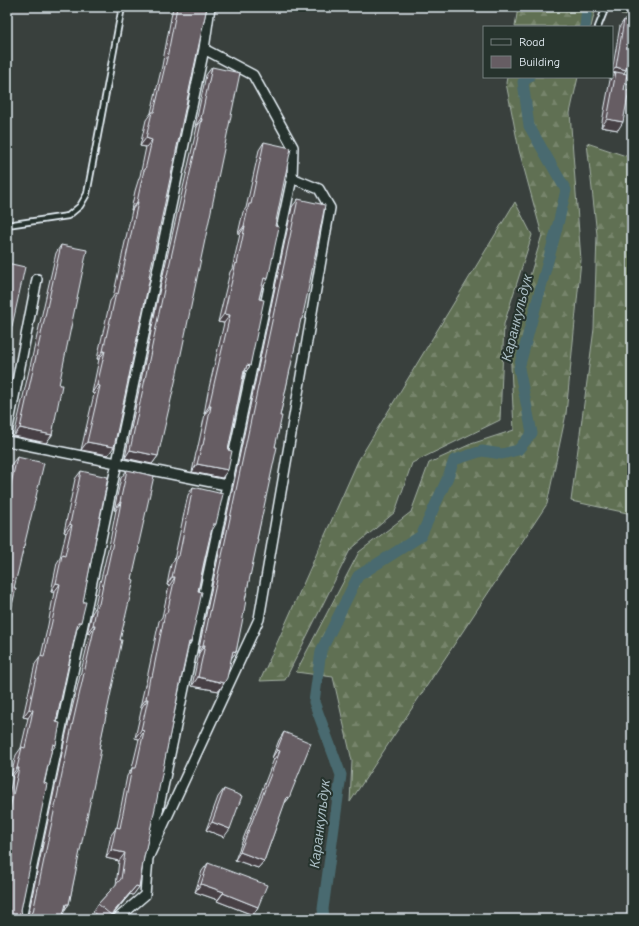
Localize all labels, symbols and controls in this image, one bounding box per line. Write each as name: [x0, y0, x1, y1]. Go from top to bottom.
legend: [483, 26, 613, 78]
text: Road: [519, 35, 545, 49]
text: Building: [519, 55, 560, 69]
water label: Каранкульдук: [498, 271, 536, 363]
water label: Каранкульдук: [306, 777, 334, 869]

